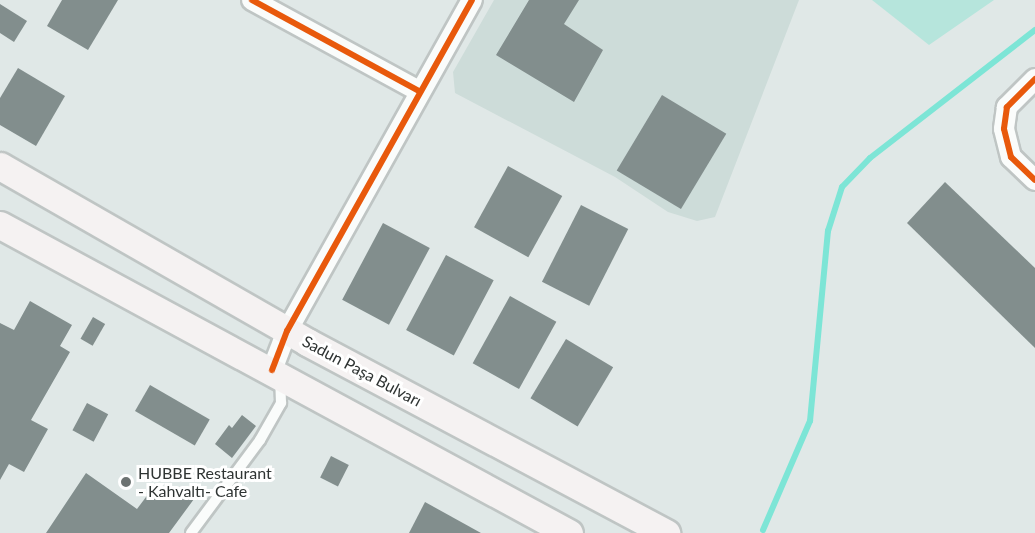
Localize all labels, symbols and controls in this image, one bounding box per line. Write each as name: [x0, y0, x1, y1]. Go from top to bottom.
street label: Sadun Paşa Bulvarı: [299, 331, 425, 411]
place label: HUBBE Restaurant - Kahvaltı- Cafe: [138, 463, 272, 501]
marker: HUBBE Restaurant - Kahvaltı- Cafe: [119, 475, 133, 489]

